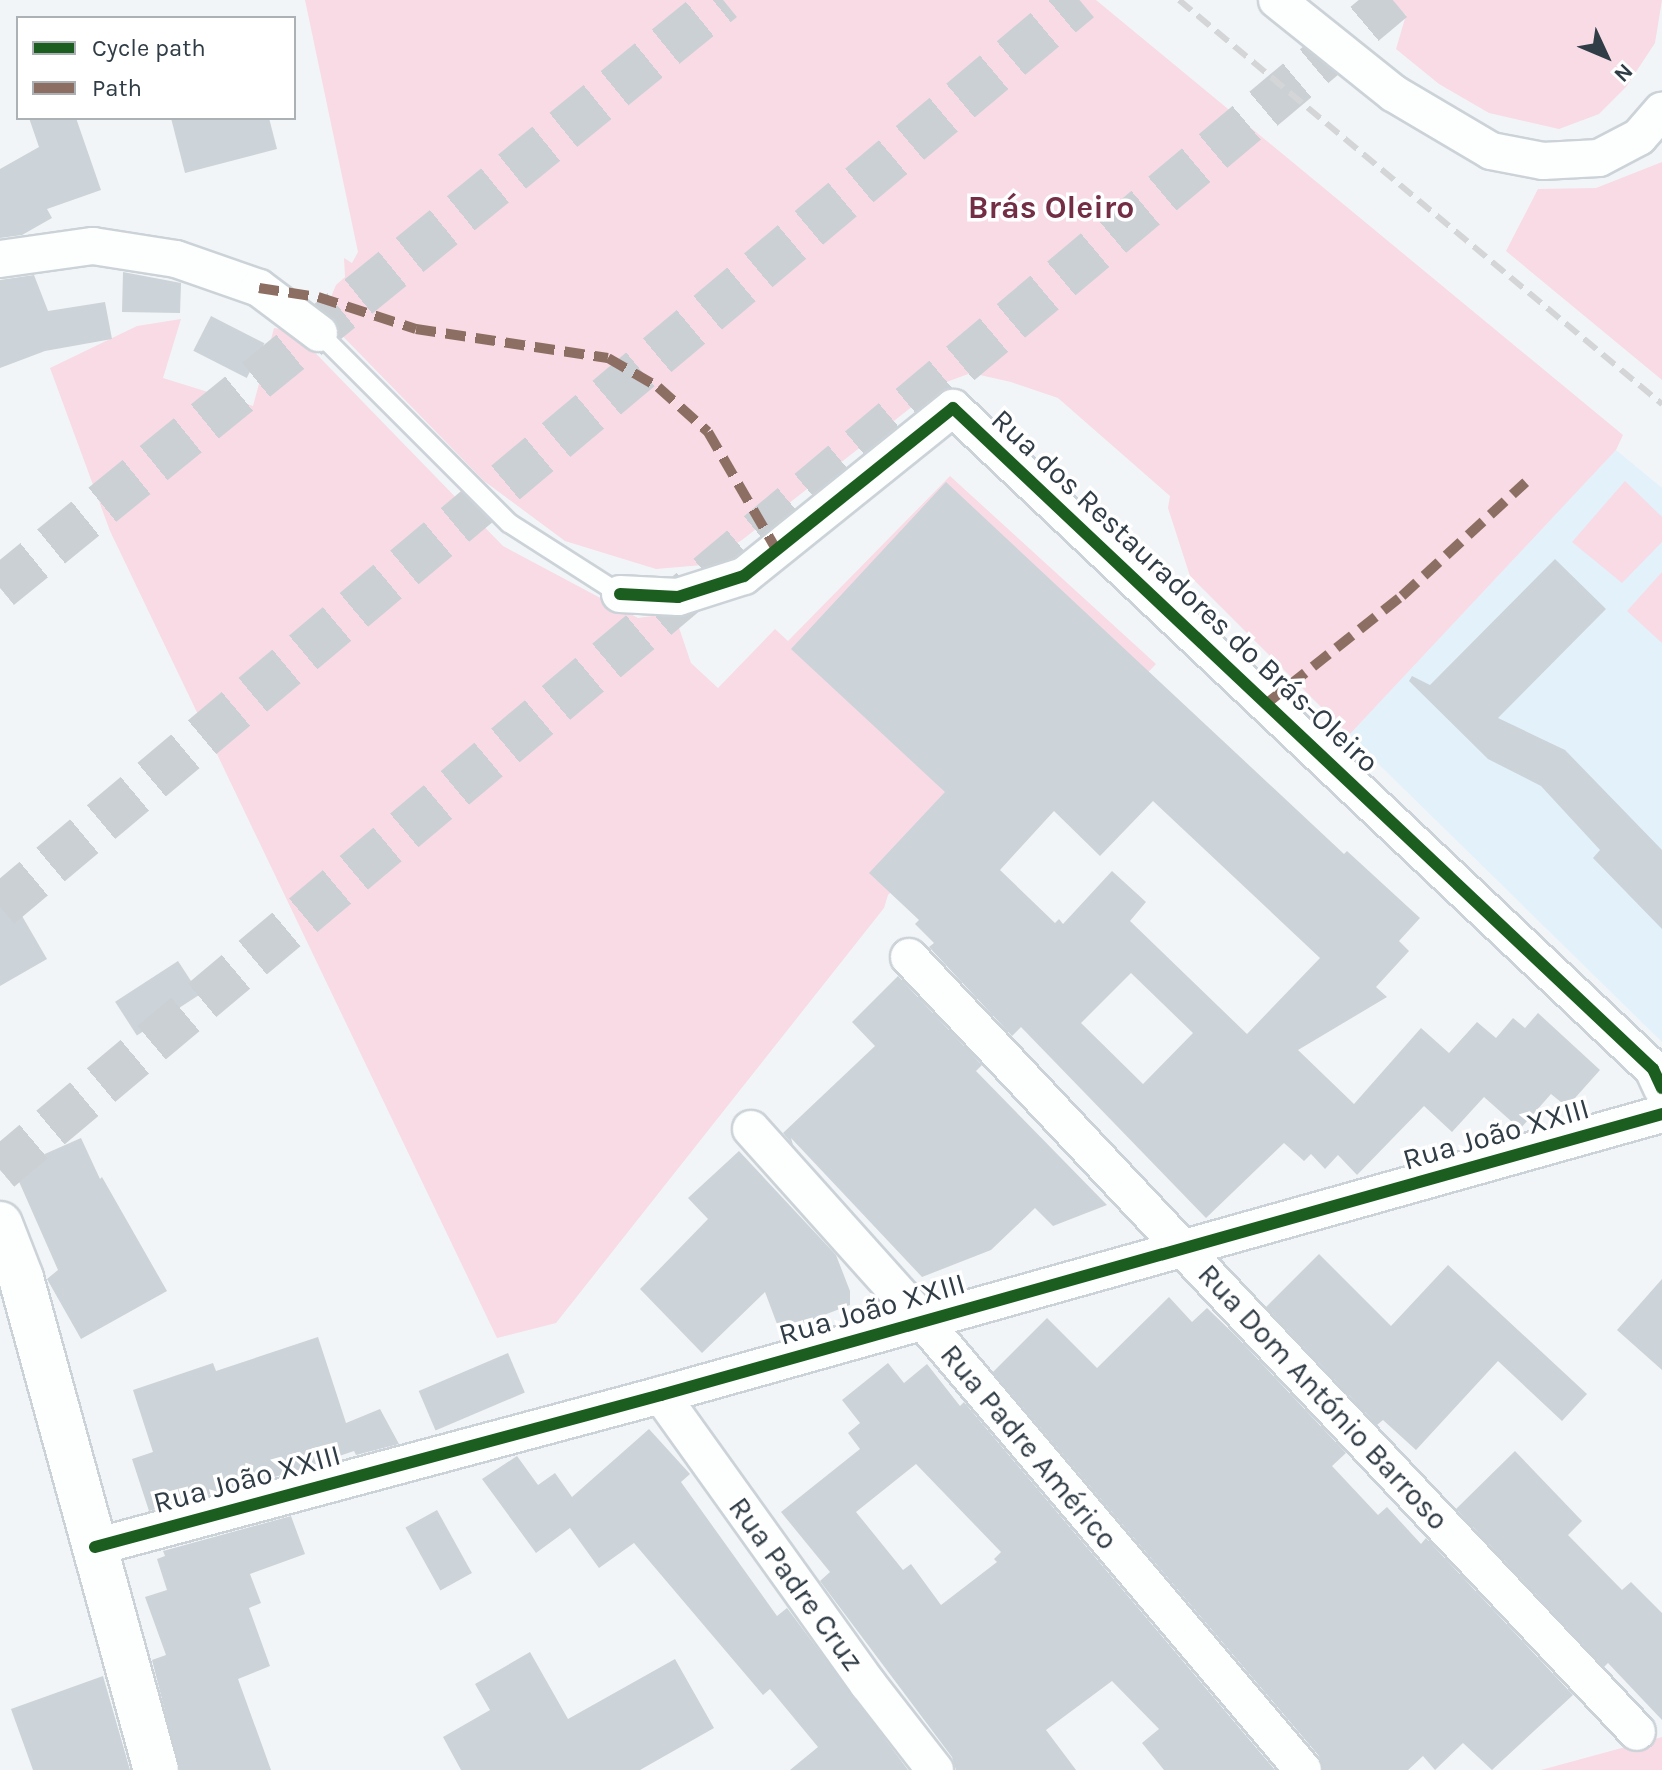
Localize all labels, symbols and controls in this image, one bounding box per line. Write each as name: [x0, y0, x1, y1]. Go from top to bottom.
legend: [16, 16, 296, 120]
north arrow: [1566, 16, 1646, 96]
text: Cycle path: [92, 34, 206, 62]
text: N: [1608, 58, 1638, 87]
text: Path: [92, 74, 142, 102]
district label: Brás Oleiro: [968, 189, 1134, 227]
street label: Rua dos Restauradores do Brás-Oleiro: [984, 402, 1386, 780]
street label: Rua João XXIII: [1399, 1090, 1593, 1178]
street label: Rua Dom António Barroso: [1190, 1257, 1456, 1537]
street label: Rua João XXIII: [775, 1265, 969, 1353]
street label: Rua Padre Américo: [933, 1337, 1125, 1557]
street label: Rua João XXIII: [149, 1437, 345, 1521]
street label: Rua Padre Cruz: [721, 1490, 871, 1678]

